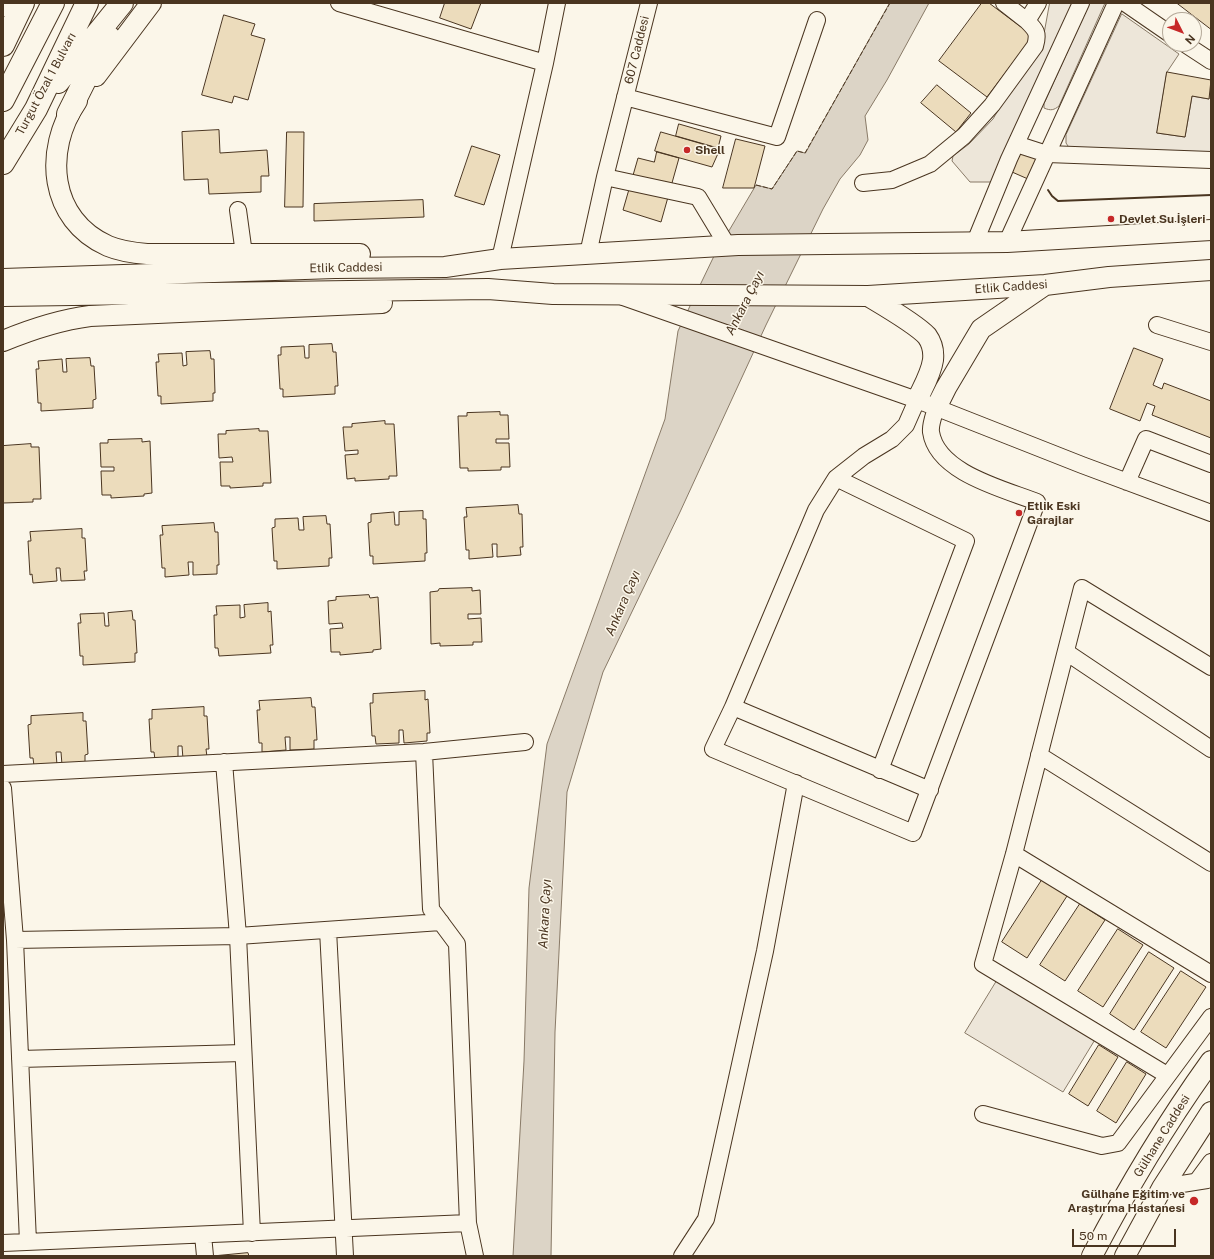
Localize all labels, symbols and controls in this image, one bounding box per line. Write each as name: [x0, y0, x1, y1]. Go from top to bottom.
north arrow: [1162, 12, 1202, 52]
street label: 607 Caddesi: [622, 15, 652, 85]
street label: Turgut Özal 1 Bulvarı: [13, 30, 79, 138]
text: N: [1183, 32, 1198, 47]
place label: Shell: [695, 143, 725, 157]
marker: Shell: [682, 145, 692, 155]
place label: Devlet Su İşleri: [1119, 212, 1205, 226]
marker: Devlet Su İşleri: [1106, 214, 1116, 224]
street label: Etlik Caddesi: [309, 260, 383, 276]
water label: Ankara Çayı: [722, 268, 768, 338]
street label: Etlik Caddesi: [974, 277, 1048, 297]
place label: Etlik Eski Garajlar: [1027, 499, 1080, 527]
marker: Etlik Eski Garajlar: [1014, 508, 1024, 518]
water label: Ankara Çayı: [602, 568, 644, 638]
water label: Ankara Çayı: [535, 879, 555, 949]
street label: Gülhane Caddesi: [1131, 1092, 1193, 1180]
place label: Gülhane Eğitim ve Araştırma Hastanesi: [1068, 1187, 1185, 1215]
marker: Gülhane Eğitim ve Araştırma Hastanesi: [1188, 1195, 1200, 1207]
scale bar: [1074, 1221, 1178, 1247]
text: 50 m: [1079, 1229, 1107, 1243]

